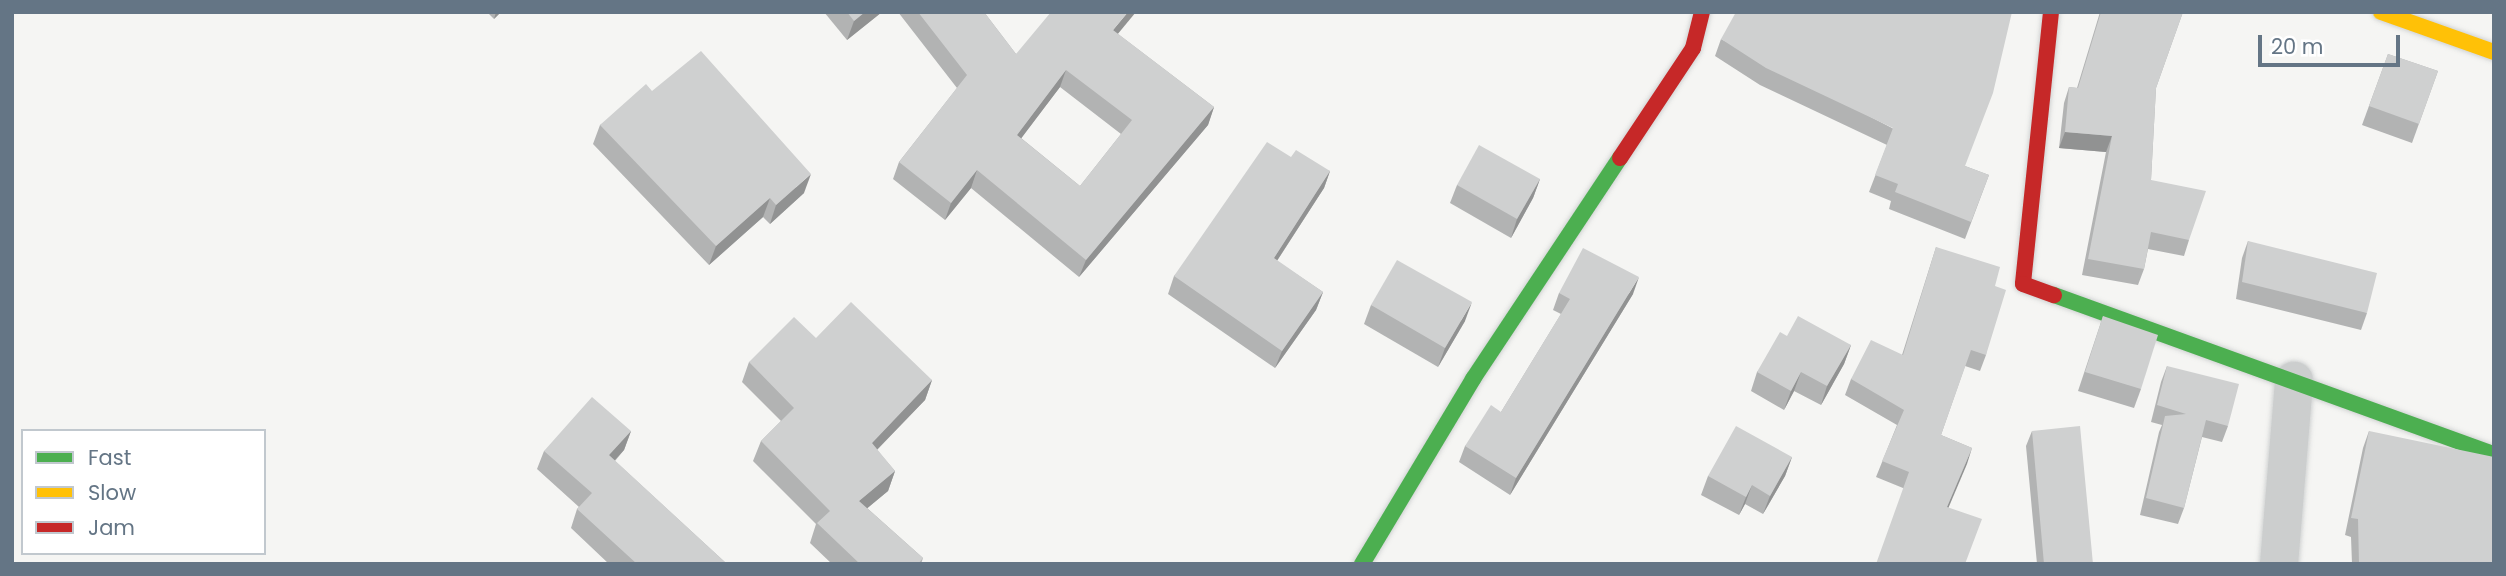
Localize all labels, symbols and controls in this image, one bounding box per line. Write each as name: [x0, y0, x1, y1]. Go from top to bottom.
scale bar: [2261, 21, 2403, 65]
text: 20 m: [2271, 32, 2324, 61]
legend: [21, 429, 266, 555]
text: Fast: [88, 443, 131, 472]
text: Slow: [88, 478, 136, 507]
text: Jam: [88, 513, 135, 542]

